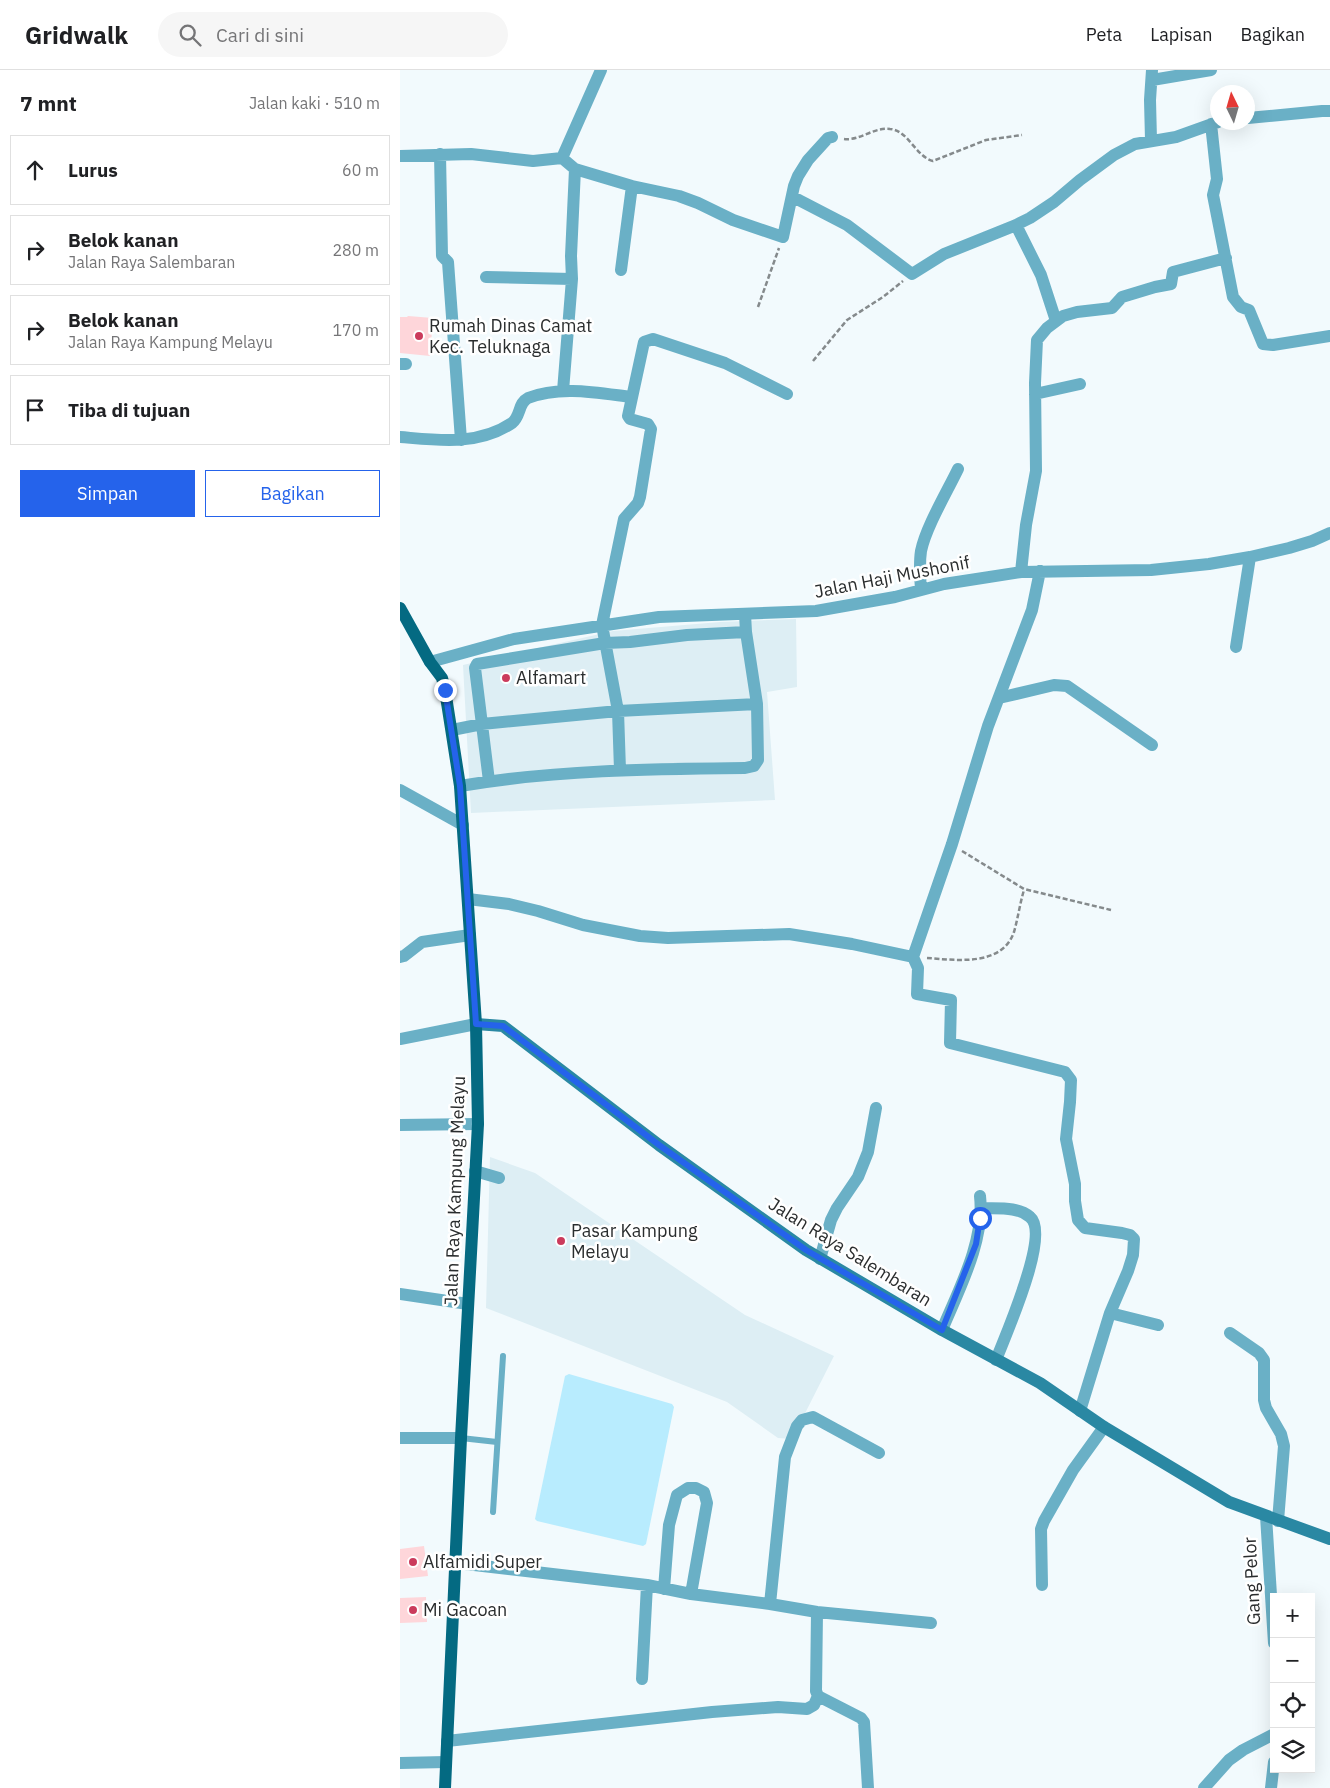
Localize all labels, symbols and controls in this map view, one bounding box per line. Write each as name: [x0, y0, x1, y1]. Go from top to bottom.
search box: [158, 12, 508, 57]
text: Gridwalk: [25, 19, 128, 51]
icon: search: [176, 21, 204, 49]
text: Cari di sini: [216, 23, 304, 47]
text: Peta: [1086, 23, 1122, 46]
text: Lapisan: [1150, 23, 1212, 46]
text: Bagikan: [1240, 23, 1305, 46]
north arrow: [1210, 85, 1255, 130]
text: 7 mnt: [20, 89, 77, 117]
text: Jalan kaki · 510 m: [249, 93, 380, 113]
icon: ahead: [21, 156, 49, 184]
text: Lurus: [68, 158, 118, 182]
text: 60 m: [342, 160, 379, 180]
text: Belok kanan: [68, 228, 179, 252]
icon: right: [21, 236, 49, 264]
text: 280 m: [332, 240, 379, 260]
text: Jalan Raya Salembaran: [68, 252, 235, 272]
text: Belok kanan: [68, 308, 179, 332]
place label: Rumah Dinas Camat Kec. Teluknaga: [429, 314, 592, 358]
icon: right: [21, 316, 49, 344]
text: 170 m: [332, 320, 379, 340]
marker: Rumah Dinas Camat Kec. Teluknaga: [413, 330, 425, 342]
text: Jalan Raya Kampung Melayu: [68, 332, 273, 352]
icon: arrive: [21, 396, 49, 424]
text: Tiba di tujuan: [68, 398, 190, 422]
button: Simpan: [20, 470, 195, 517]
button: Bagikan: [205, 470, 380, 517]
street label: Jalan Haji Mushonif: [812, 550, 972, 603]
place label: Alfamart: [516, 666, 586, 689]
marker: Alfamart: [500, 672, 512, 684]
route end: [434, 679, 457, 702]
street label: Jalan Raya Kampung Melayu: [439, 1075, 470, 1307]
street label: Jalan Raya Salembaran: [764, 1192, 936, 1311]
route start: [969, 1207, 992, 1230]
place label: Pasar Kampung Melayu: [571, 1219, 698, 1263]
marker: Pasar Kampung Melayu: [555, 1235, 567, 1247]
street label: Gang Pelor: [1238, 1536, 1265, 1626]
place label: Alfamidi Super: [423, 1550, 542, 1573]
marker: Alfamidi Super: [407, 1556, 419, 1568]
map controls: [1270, 1593, 1315, 1773]
button: +: [1270, 1593, 1315, 1638]
place label: Mi Gacoan: [423, 1598, 507, 1621]
marker: Mi Gacoan: [407, 1604, 419, 1616]
button: −: [1270, 1638, 1315, 1683]
button: locate: [1270, 1683, 1315, 1728]
button: layers: [1270, 1728, 1315, 1773]

